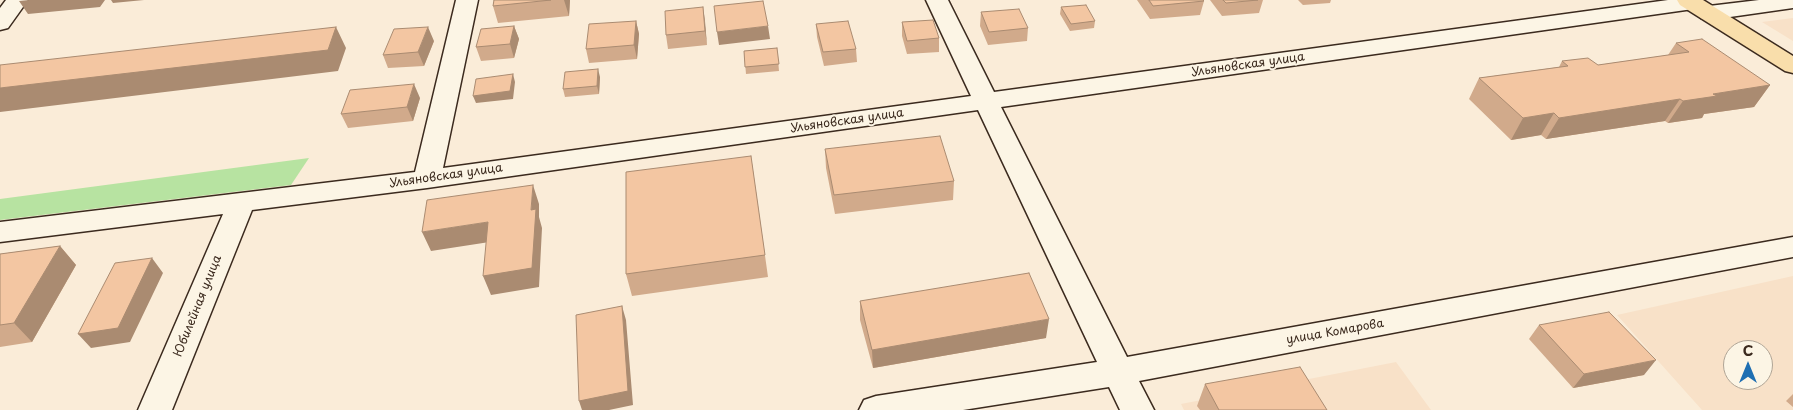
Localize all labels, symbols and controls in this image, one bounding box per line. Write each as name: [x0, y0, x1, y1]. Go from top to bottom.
street label: Ульяновская улица: [1190, 50, 1306, 80]
street label: Ульяновская улица: [789, 106, 905, 136]
street label: Ульяновская улица: [388, 161, 504, 191]
street label: Юбилейная улица: [171, 253, 225, 359]
street label: улица Комарова: [1285, 316, 1385, 348]
north arrow: [1723, 340, 1773, 390]
text: С: [1743, 340, 1753, 361]

